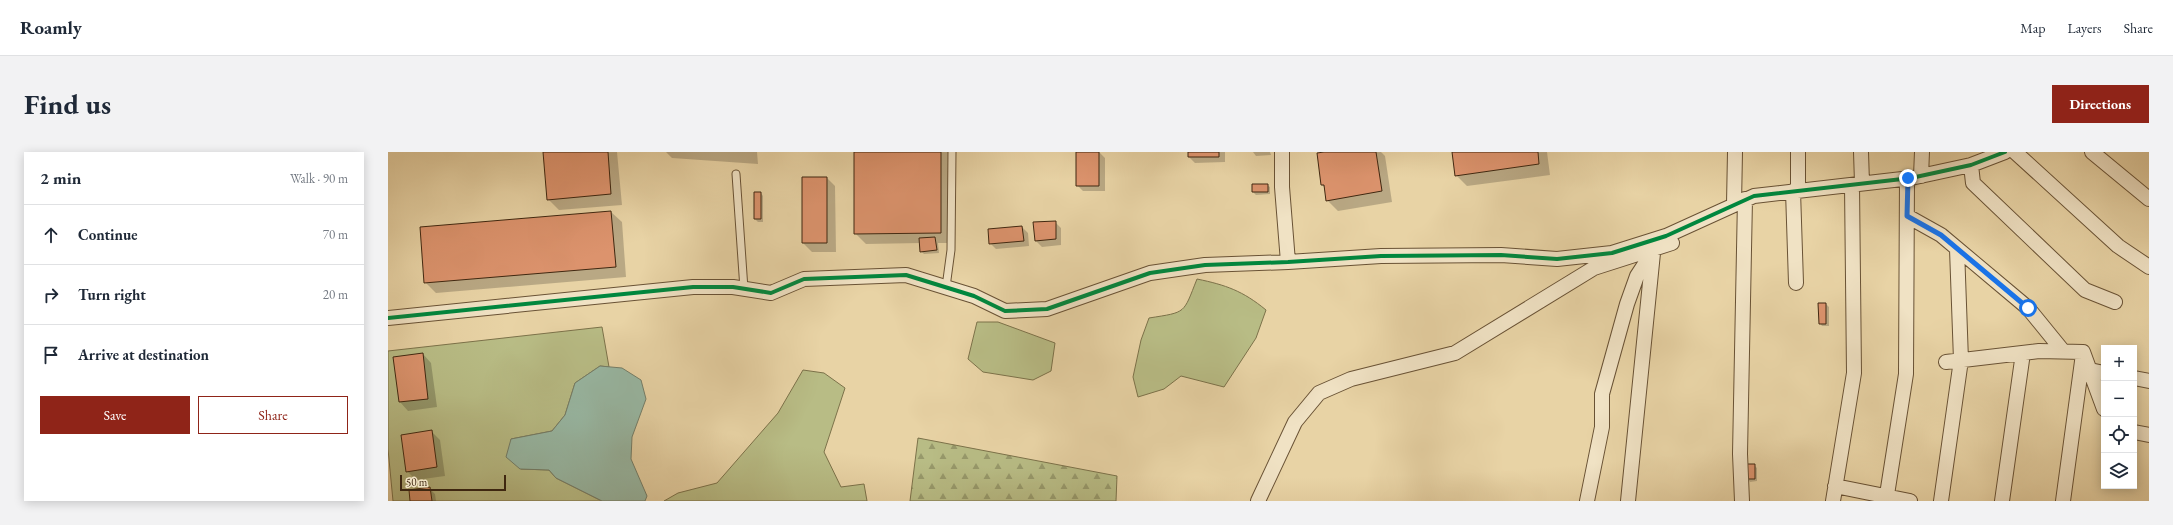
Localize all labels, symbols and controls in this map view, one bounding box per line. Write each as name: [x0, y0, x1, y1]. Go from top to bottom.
text: Roamly: [20, 15, 82, 40]
text: Map: [2020, 19, 2045, 37]
text: Layers: [2067, 19, 2102, 37]
text: Share: [2124, 19, 2153, 37]
button: Directions: [2052, 85, 2149, 123]
text: Find us: [24, 86, 111, 122]
text: 2 min: [40, 167, 81, 189]
route end: [1899, 169, 1917, 187]
text: Walk · 90 m: [290, 170, 348, 187]
icon: ahead: [40, 224, 62, 246]
text: Continue: [78, 225, 138, 244]
text: 70 m: [323, 226, 348, 243]
icon: right: [40, 284, 62, 306]
text: Turn right: [78, 285, 146, 304]
text: 20 m: [323, 286, 348, 303]
route start: [2019, 299, 2037, 317]
icon: arrive: [40, 344, 62, 366]
text: Arrive at destination: [78, 345, 209, 364]
map controls: [2101, 345, 2137, 489]
button: +: [2101, 345, 2137, 381]
button: −: [2101, 381, 2137, 417]
button: Save: [40, 396, 190, 434]
button: Share: [198, 396, 348, 434]
button: locate: [2101, 417, 2137, 453]
button: layers: [2101, 453, 2137, 489]
scale bar: [400, 473, 506, 492]
text: 50 m: [406, 475, 427, 489]

